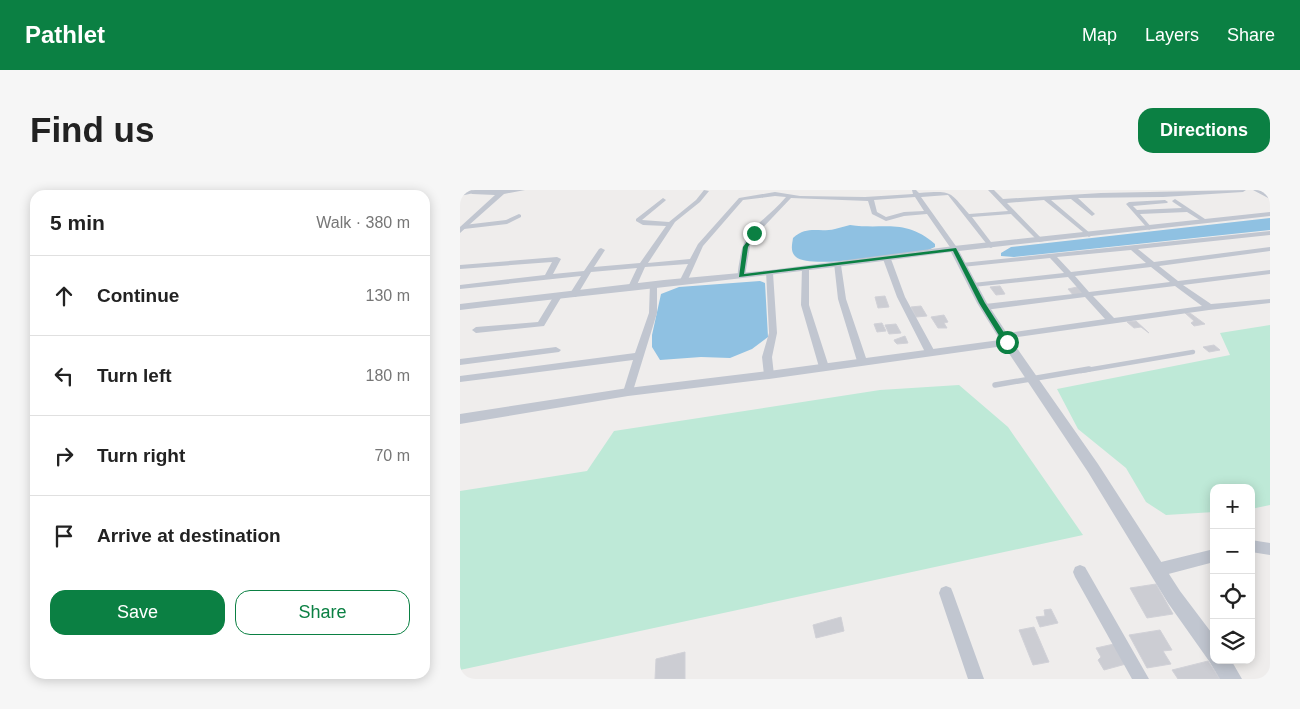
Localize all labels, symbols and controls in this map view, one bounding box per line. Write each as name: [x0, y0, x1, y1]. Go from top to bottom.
text: Pathlet: [25, 21, 105, 48]
text: Map: [1082, 25, 1117, 45]
text: Layers: [1145, 25, 1199, 45]
text: Share: [1227, 25, 1275, 45]
button: Directions: [1138, 108, 1270, 153]
text: Find us: [30, 110, 154, 149]
text: 5 min: [50, 211, 105, 234]
text: Walk · 380 m: [316, 214, 410, 231]
route end: [743, 222, 766, 245]
icon: ahead: [50, 282, 78, 310]
text: Continue: [97, 285, 179, 306]
text: 130 m: [366, 287, 410, 304]
route start: [996, 331, 1019, 354]
icon: left: [50, 362, 78, 390]
text: Turn left: [97, 365, 172, 386]
text: 180 m: [366, 367, 410, 384]
icon: right: [50, 442, 78, 470]
text: Turn right: [97, 445, 185, 466]
text: 70 m: [374, 447, 410, 464]
map controls: [1210, 484, 1255, 664]
button: +: [1210, 484, 1255, 529]
icon: arrive: [50, 522, 78, 550]
text: Arrive at destination: [97, 525, 281, 546]
button: −: [1210, 529, 1255, 574]
button: locate: [1210, 574, 1255, 619]
button: Save: [50, 590, 225, 635]
button: Share: [235, 590, 410, 635]
button: layers: [1210, 619, 1255, 664]

